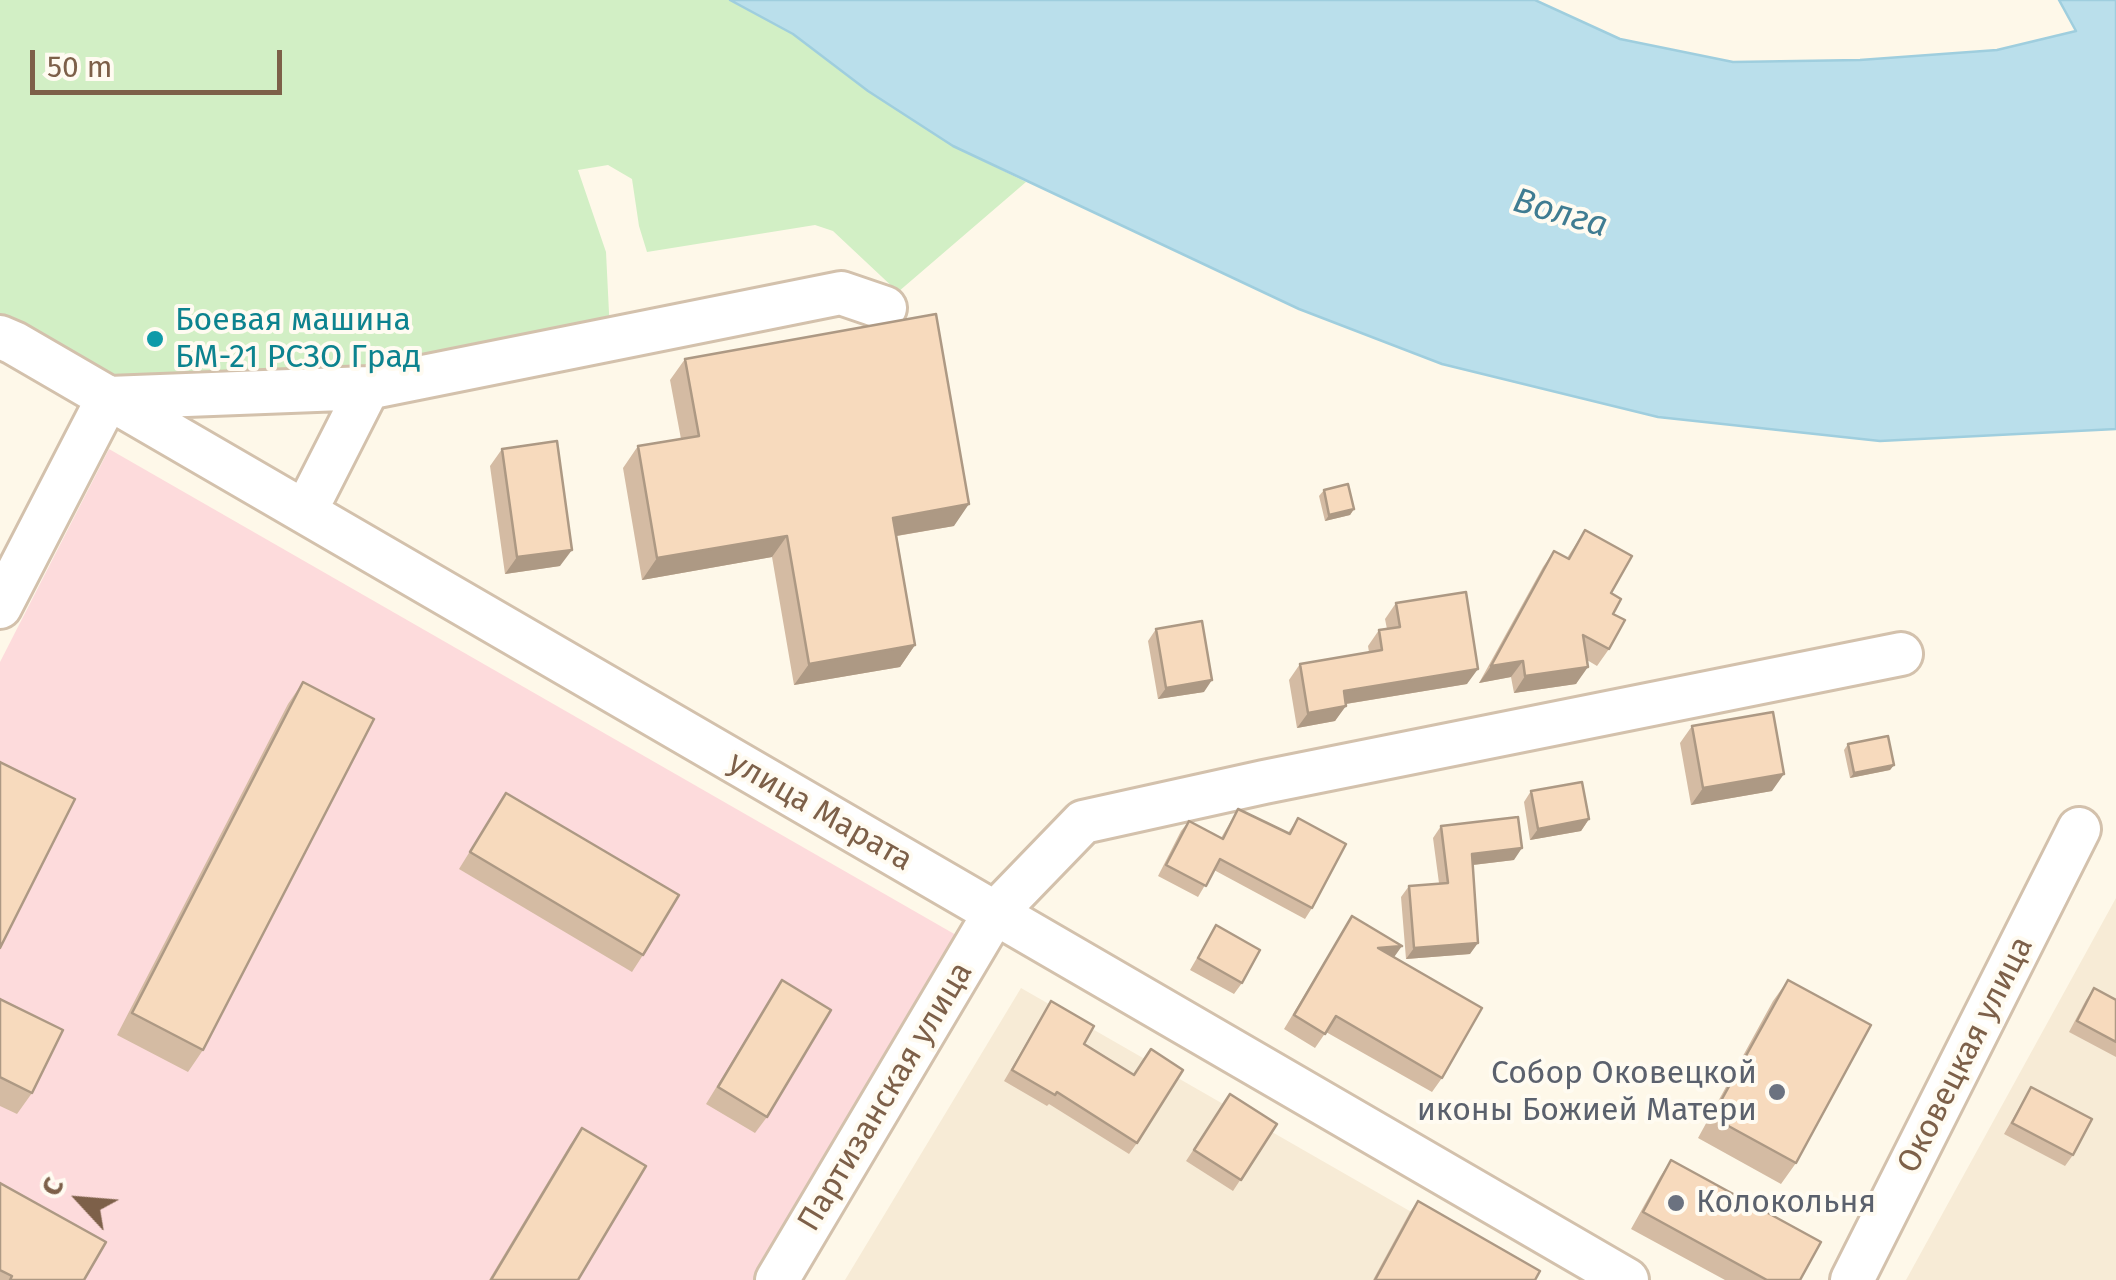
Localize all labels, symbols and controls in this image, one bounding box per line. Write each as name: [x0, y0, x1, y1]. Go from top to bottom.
scale bar: [35, 30, 288, 92]
text: 50 m: [47, 49, 112, 85]
water label: Волга: [1508, 181, 1612, 247]
place label: Боевая машина БМ-21 РСЗО Град: [175, 302, 421, 377]
marker: Боевая машина БМ-21 РСЗО Град: [144, 328, 166, 350]
street label: улица Марата: [721, 744, 919, 880]
street label: Оковецкая улица: [1890, 930, 2042, 1180]
street label: Партизанская улица: [790, 956, 982, 1238]
place label: Собор Оковецкой иконы Божией Матери: [1417, 1055, 1757, 1130]
marker: Собор Оковецкой иконы Божией Матери: [1766, 1081, 1788, 1103]
north arrow: [30, 1150, 130, 1250]
text: С: [34, 1172, 71, 1201]
place label: Колокольня: [1696, 1184, 1876, 1222]
marker: Колокольня: [1665, 1192, 1687, 1214]

